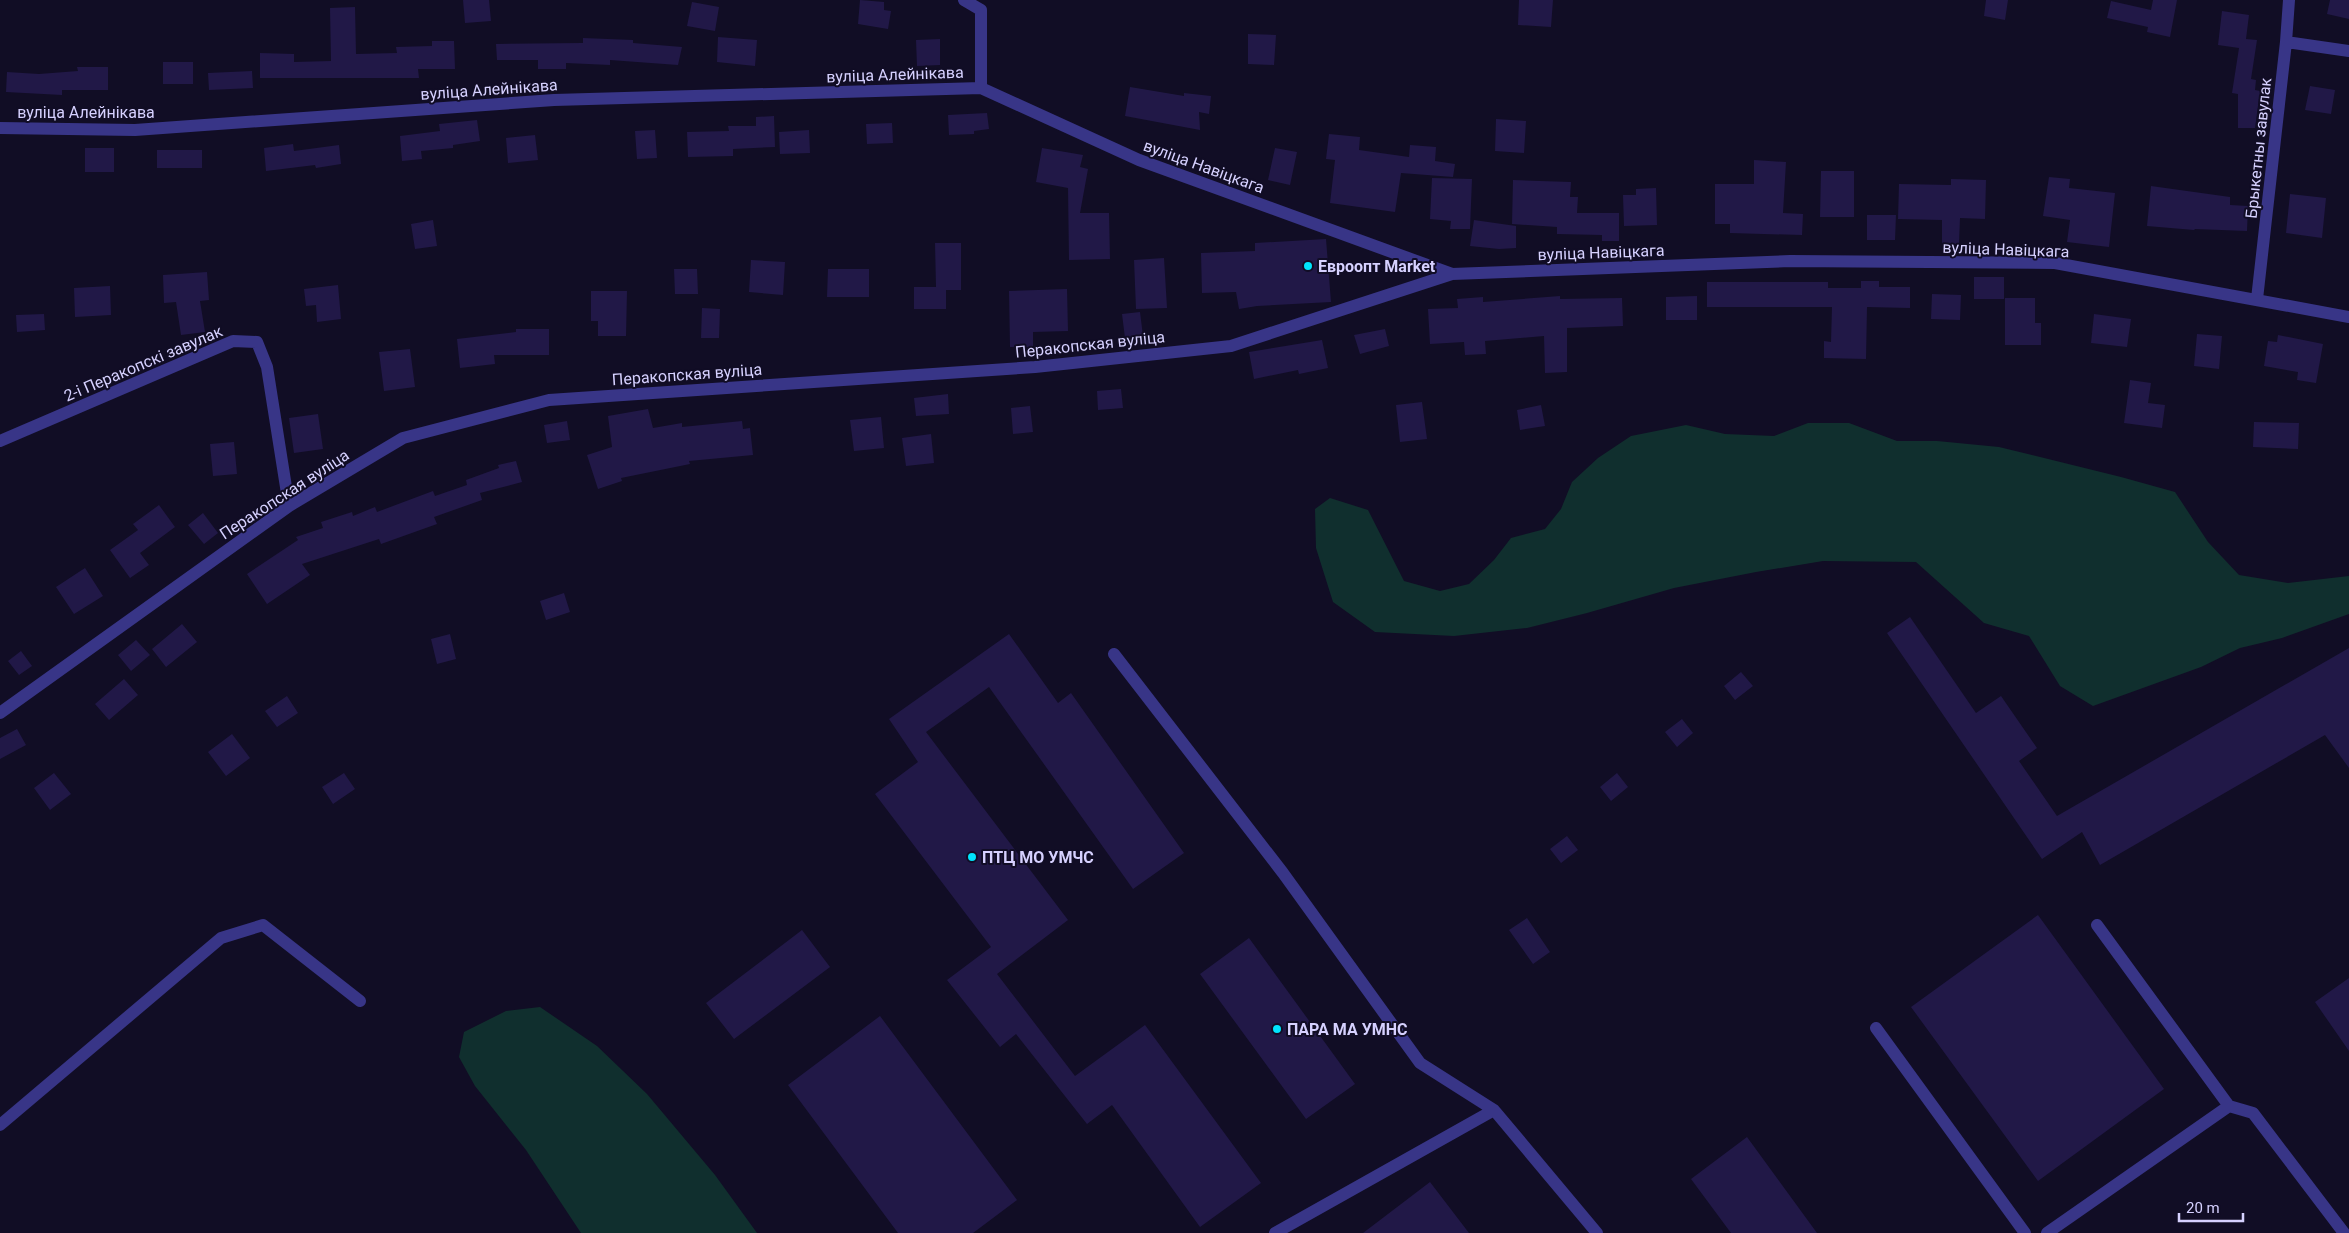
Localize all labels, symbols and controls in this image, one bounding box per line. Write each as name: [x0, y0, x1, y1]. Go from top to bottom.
street label: вуліца Алейнікава: [826, 63, 964, 86]
street label: вуліца Алейнікава: [420, 75, 558, 104]
street label: Брыкетны завулак: [2242, 76, 2275, 219]
street label: вуліца Алейнікава: [17, 103, 155, 122]
street label: вуліца Навіцкага: [1141, 136, 1267, 197]
street label: вуліца Навіцкага: [1942, 238, 2070, 261]
street label: вуліца Навіцкага: [1537, 241, 1665, 264]
place label: Евроопт Market: [1318, 257, 1436, 276]
marker: Евроопт Market: [1302, 260, 1314, 272]
street label: 2-і Перакопскі завулак: [61, 321, 226, 405]
street label: Перакопская вуліца: [1014, 327, 1166, 362]
street label: Перакопская вуліца: [611, 360, 763, 389]
street label: Перакопская вуліца: [216, 445, 353, 543]
place label: ПТЦ МО УМЧС: [982, 848, 1094, 867]
marker: ПТЦ МО УМЧС: [966, 851, 978, 863]
place label: ПАРА МА УМНС: [1287, 1020, 1408, 1039]
marker: ПАРА МА УМНС: [1271, 1023, 1283, 1035]
scale bar: [2179, 1190, 2243, 1222]
text: 20 m: [2186, 1199, 2220, 1217]

